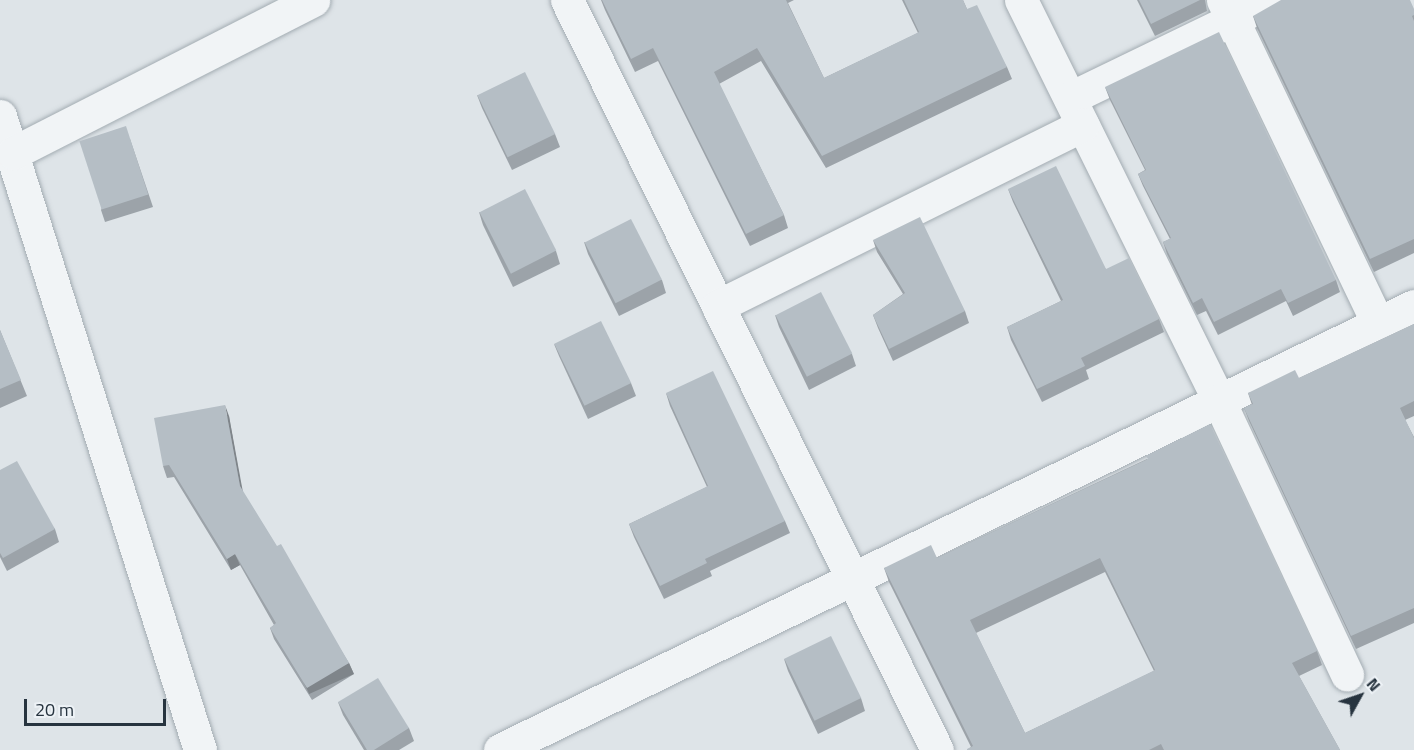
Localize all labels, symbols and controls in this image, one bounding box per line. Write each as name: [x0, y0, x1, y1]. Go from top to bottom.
north arrow: [1330, 666, 1390, 726]
text: N: [1361, 672, 1387, 696]
scale bar: [27, 687, 170, 725]
text: 20 m: [35, 696, 74, 723]

